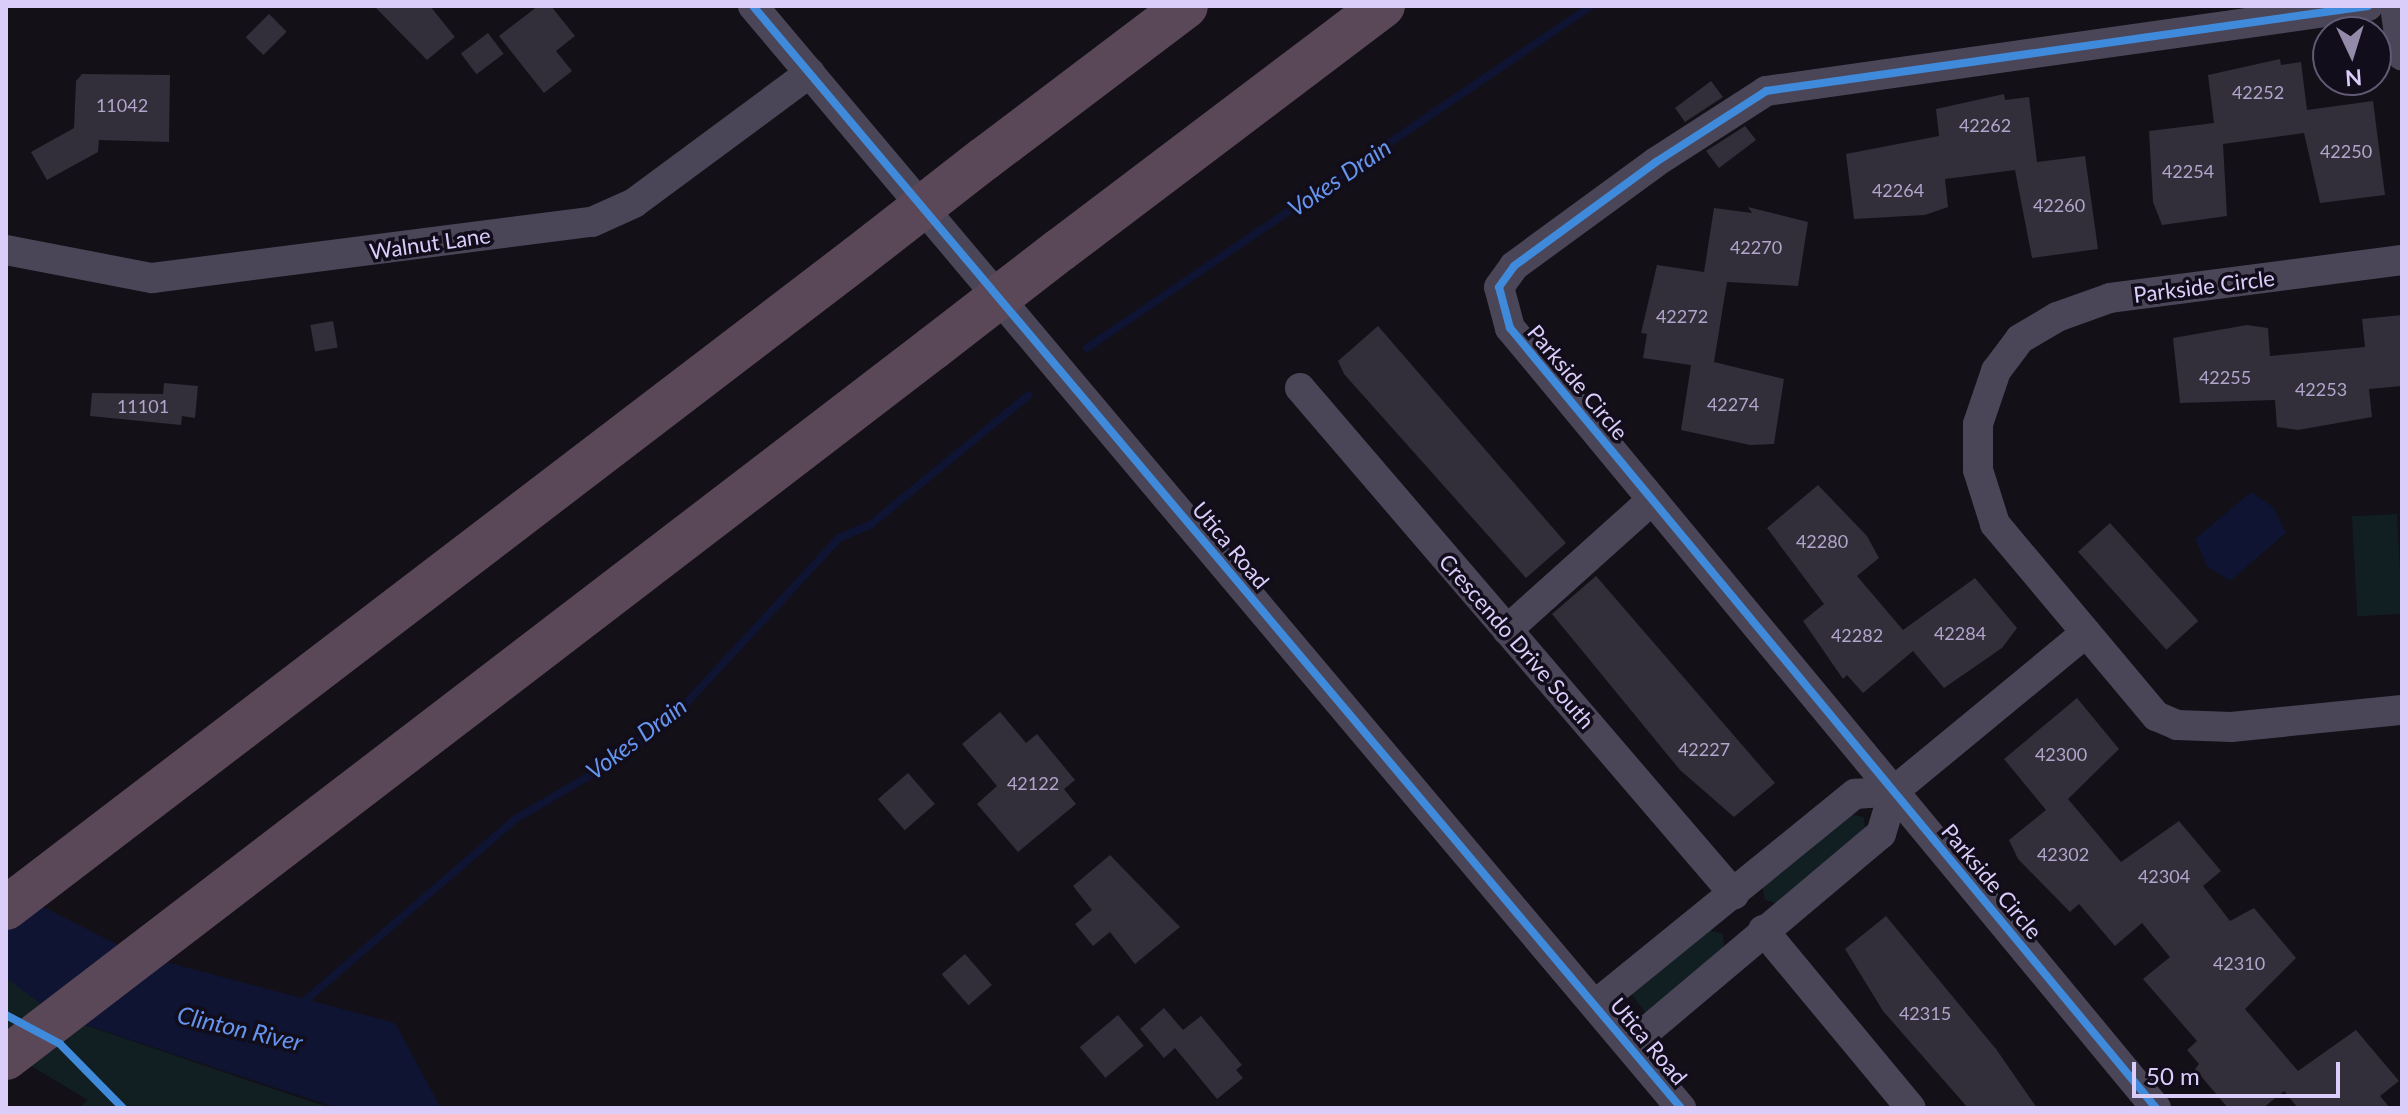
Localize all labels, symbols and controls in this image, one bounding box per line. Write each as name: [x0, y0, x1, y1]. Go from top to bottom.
north arrow: [2312, 16, 2392, 96]
text: N: [2344, 64, 2363, 93]
house number: 42252: [2232, 81, 2284, 103]
house number: 11042: [96, 94, 148, 116]
house number: 42262: [1959, 114, 2011, 136]
water label: Vokes Drain: [1282, 132, 1396, 222]
house number: 42250: [2320, 140, 2372, 162]
house number: 42254: [2162, 160, 2214, 182]
house number: 42264: [1872, 179, 1924, 201]
house number: 42260: [2033, 194, 2085, 216]
street label: Walnut Lane: [368, 221, 492, 265]
house number: 42270: [1730, 236, 1782, 258]
street label: Parkside Circle: [2132, 264, 2276, 308]
house number: 42272: [1656, 305, 1708, 327]
street label: Parkside Circle: [1522, 319, 1634, 445]
house number: 42255: [2199, 366, 2251, 388]
house number: 42253: [2295, 378, 2347, 400]
house number: 42274: [1707, 393, 1759, 415]
house number: 11101: [117, 395, 169, 417]
street label: Utica Road: [1187, 496, 1275, 594]
house number: 42280: [1796, 530, 1848, 552]
street label: Crescendo Drive South: [1434, 548, 1600, 734]
house number: 42284: [1934, 622, 1986, 644]
house number: 42282: [1831, 624, 1883, 646]
water label: Vokes Drain: [580, 691, 692, 785]
house number: 42227: [1678, 738, 1730, 760]
house number: 42300: [2035, 743, 2087, 765]
house number: 42122: [1007, 772, 1059, 794]
street label: Parkside Circle: [1936, 818, 2048, 944]
house number: 42302: [2037, 843, 2089, 865]
house number: 42304: [2138, 865, 2190, 887]
house number: 42310: [2213, 952, 2265, 974]
street label: Utica Road: [1605, 992, 1693, 1090]
water label: Clinton River: [175, 1000, 305, 1056]
house number: 42315: [1899, 1002, 1951, 1024]
scale bar: [2136, 1046, 2344, 1096]
text: 50 m: [2146, 1061, 2200, 1090]

